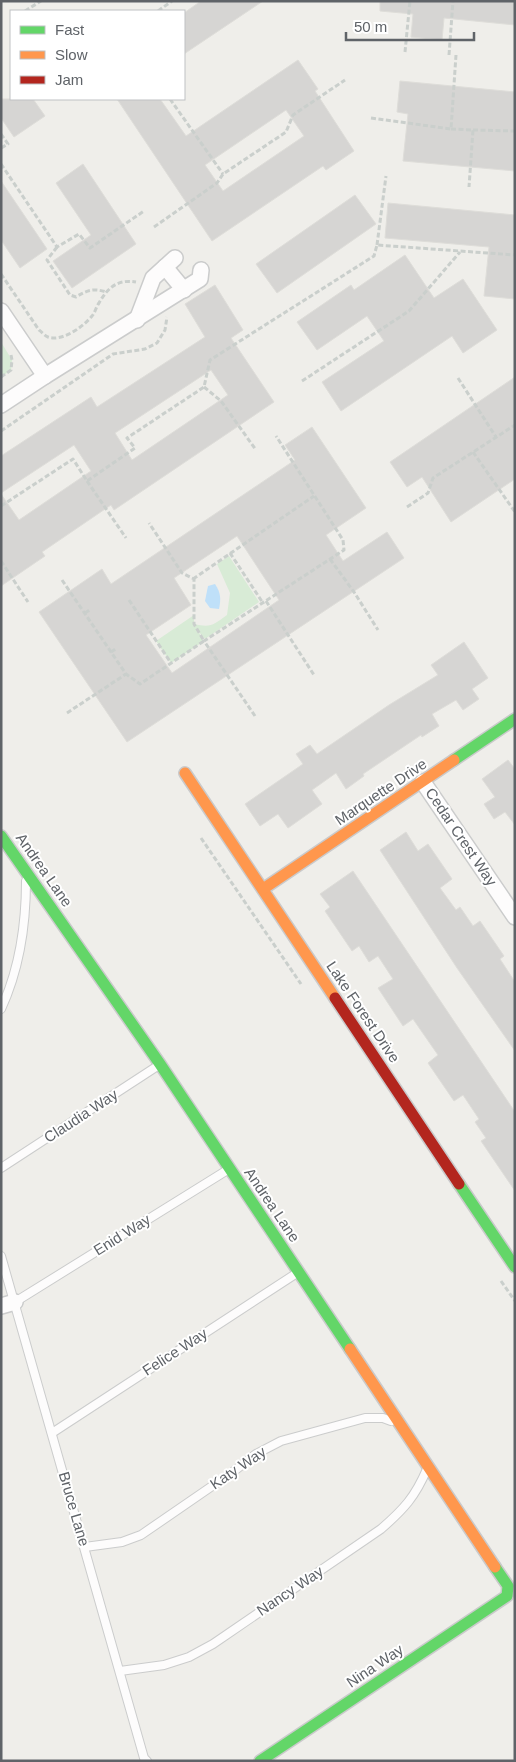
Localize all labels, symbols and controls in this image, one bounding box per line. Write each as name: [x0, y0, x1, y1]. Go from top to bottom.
legend: [10, 10, 185, 100]
scale bar: [346, 10, 474, 42]
text: 50 m: [354, 18, 387, 35]
text: Fast: [55, 21, 85, 38]
text: Slow: [55, 46, 88, 63]
text: Jam: [55, 71, 83, 88]
street label: Marquette Drive: [332, 755, 430, 828]
street label: Cedar Crest Way: [422, 785, 501, 889]
street label: Andrea Lane: [13, 830, 76, 910]
street label: Lake Forest Drive: [323, 958, 404, 1066]
street label: Claudia Way: [41, 1085, 121, 1146]
street label: Andrea Lane: [241, 1164, 303, 1245]
street label: Enid Way: [90, 1210, 154, 1259]
street label: Felice Way: [139, 1324, 211, 1379]
street label: Katy Way: [207, 1442, 269, 1492]
street label: Bruce Lane: [56, 1470, 93, 1548]
street label: Nancy Way: [253, 1562, 326, 1619]
street label: Nina Way: [343, 1640, 407, 1691]

